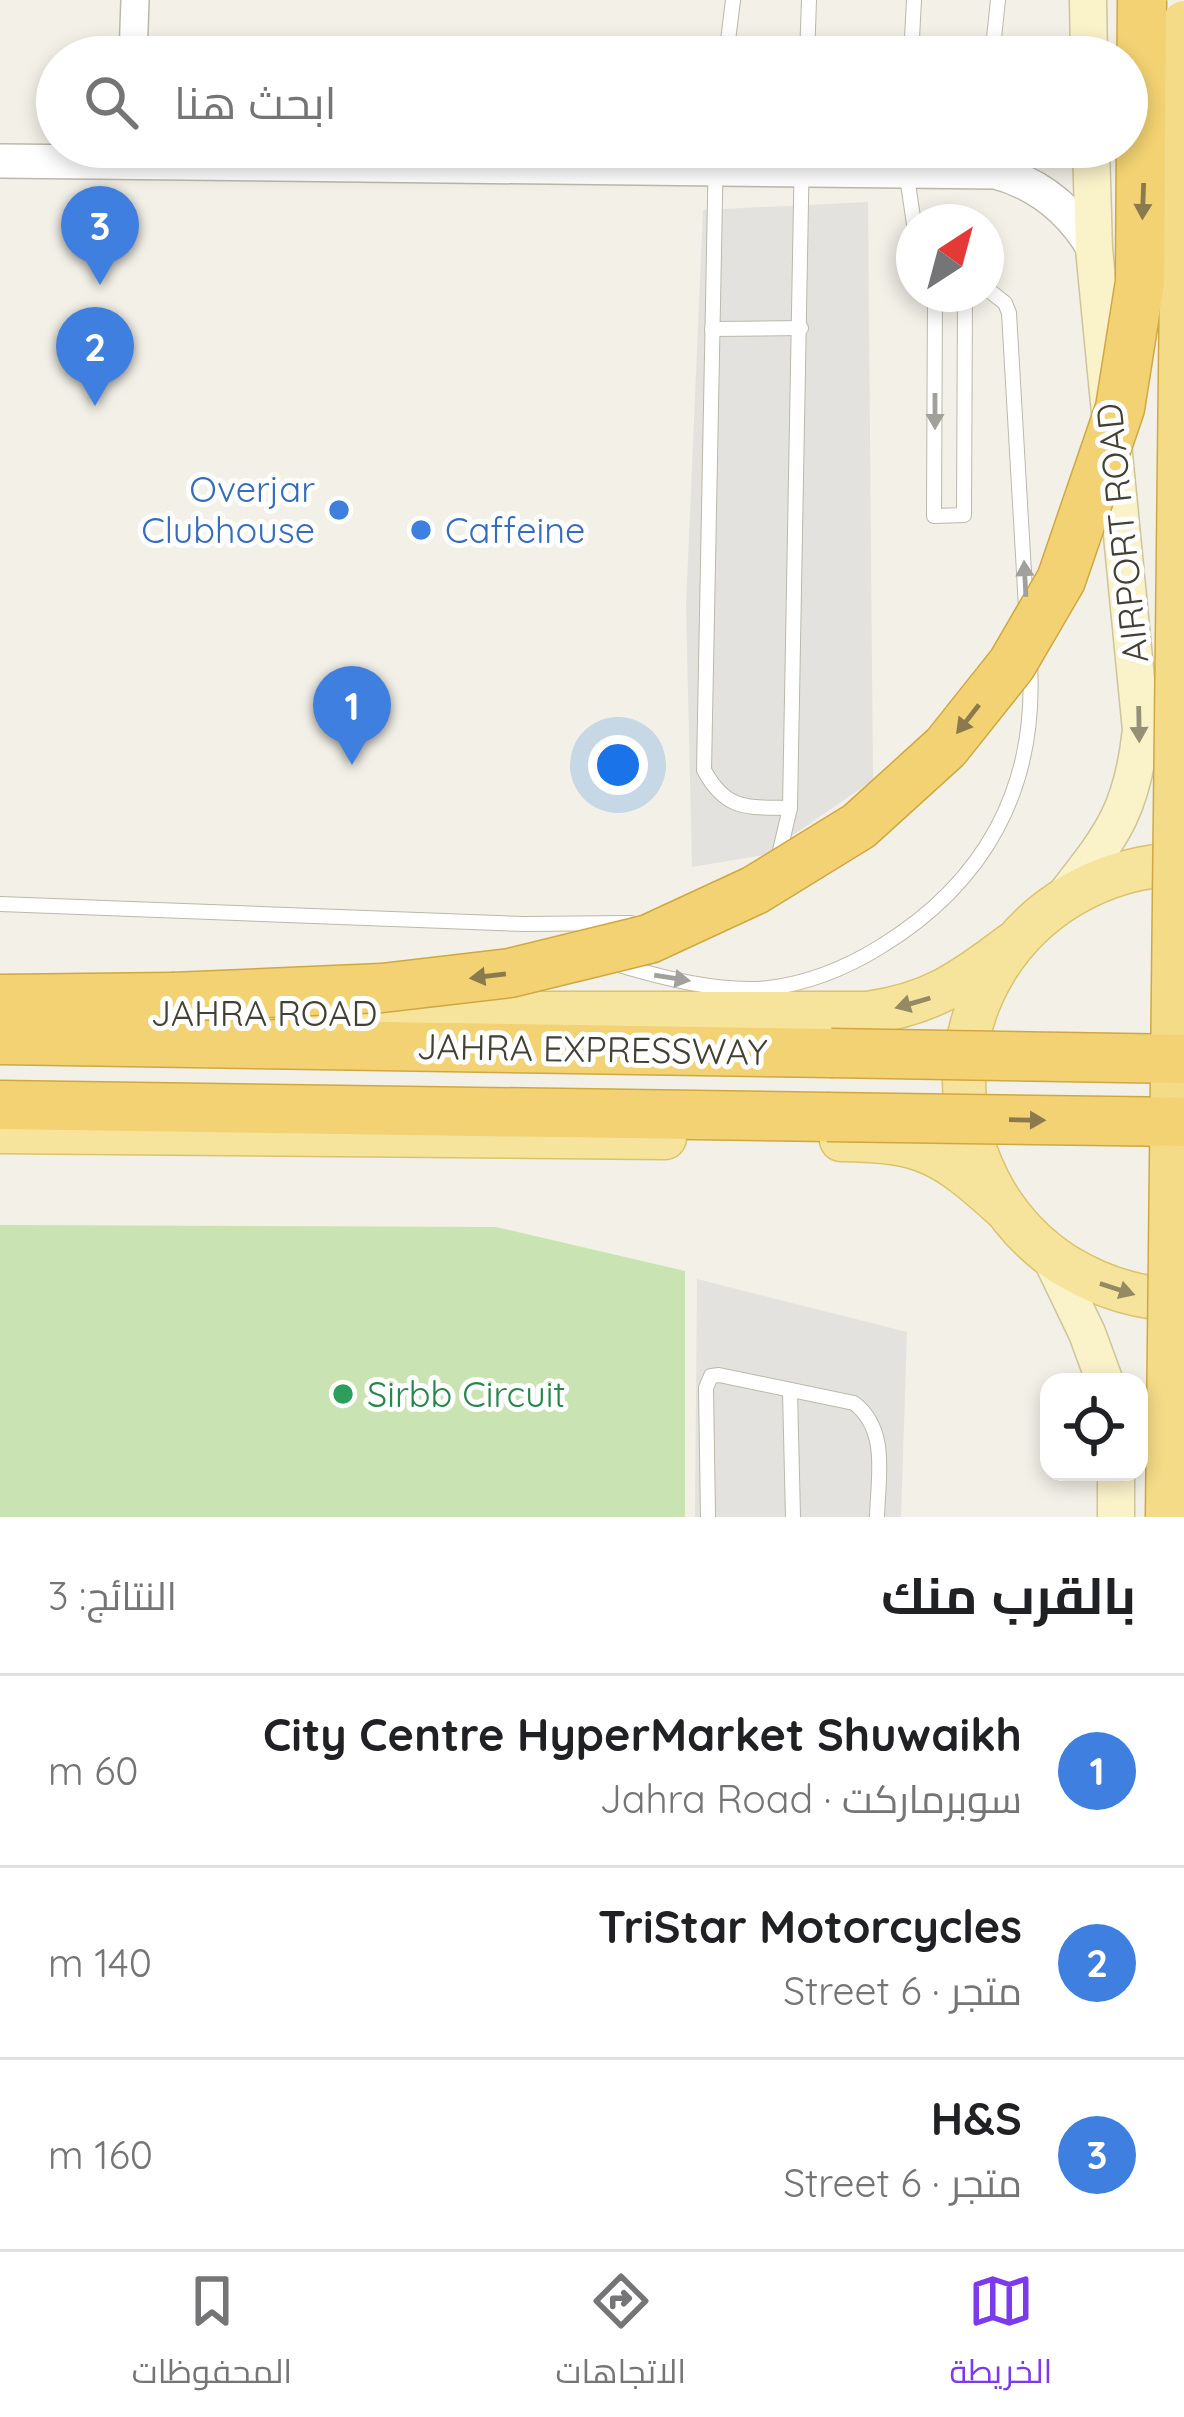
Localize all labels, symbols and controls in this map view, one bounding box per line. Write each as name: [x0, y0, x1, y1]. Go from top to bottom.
search box: [36, 36, 1148, 168]
icon: search: [78, 69, 144, 135]
text: ابحث هنا: [174, 74, 337, 130]
one-way arrow: [1133, 183, 1152, 221]
pin: 3: [61, 186, 139, 285]
north arrow: [896, 204, 1004, 312]
pin: 2: [56, 307, 134, 406]
one-way arrow: [925, 393, 945, 431]
street label: AIRPORT ROAD: [1085, 401, 1158, 665]
place label: Overjar Clubhouse: [141, 466, 315, 552]
marker: Overjar Clubhouse: [326, 497, 352, 523]
place label: Caffeine: [445, 507, 585, 552]
marker: Caffeine: [408, 517, 434, 543]
one-way arrow: [1015, 559, 1034, 597]
pin: 1: [313, 666, 391, 765]
one-way arrow: [956, 704, 981, 735]
one-way arrow: [1130, 706, 1149, 744]
your location: [588, 735, 648, 795]
one-way arrow: [468, 966, 506, 985]
one-way arrow: [654, 968, 691, 987]
street label: JAHRA ROAD: [151, 990, 377, 1035]
one-way arrow: [894, 995, 931, 1014]
street label: JAHRA EXPRESSWAY: [416, 1023, 768, 1074]
one-way arrow: [1009, 1110, 1047, 1129]
one-way arrow: [1099, 1281, 1135, 1299]
place label: Sirbb Circuit: [367, 1371, 566, 1416]
map controls: [1040, 1373, 1148, 1481]
button: locate: [1040, 1373, 1148, 1481]
marker: Sirbb Circuit: [330, 1381, 356, 1407]
text: بالقرب منك: [881, 1563, 1136, 1627]
text: النتائج: 3: [48, 1571, 177, 1620]
text: City Centre HyperMarket Shuwaikh: [263, 1706, 1022, 1762]
text: 60 m: [48, 1746, 138, 1795]
text: 1: [1089, 1746, 1105, 1795]
text: سوبرماركت · Jahra Road: [599, 1774, 1022, 1823]
text: TriStar Motorcycles: [598, 1898, 1022, 1954]
text: 140 m: [48, 1938, 152, 1987]
text: 2: [1086, 1938, 1108, 1987]
text: متجر · Street 6: [783, 1966, 1022, 2015]
text: H&S: [931, 2090, 1022, 2146]
text: 160 m: [48, 2130, 153, 2179]
text: 3: [1087, 2130, 1107, 2179]
text: متجر · Street 6: [783, 2158, 1022, 2207]
tab: المحفوظات: [132, 2268, 292, 2402]
tab: الاتجاهات: [556, 2268, 686, 2402]
tab: الخريطة: [949, 2268, 1052, 2402]

